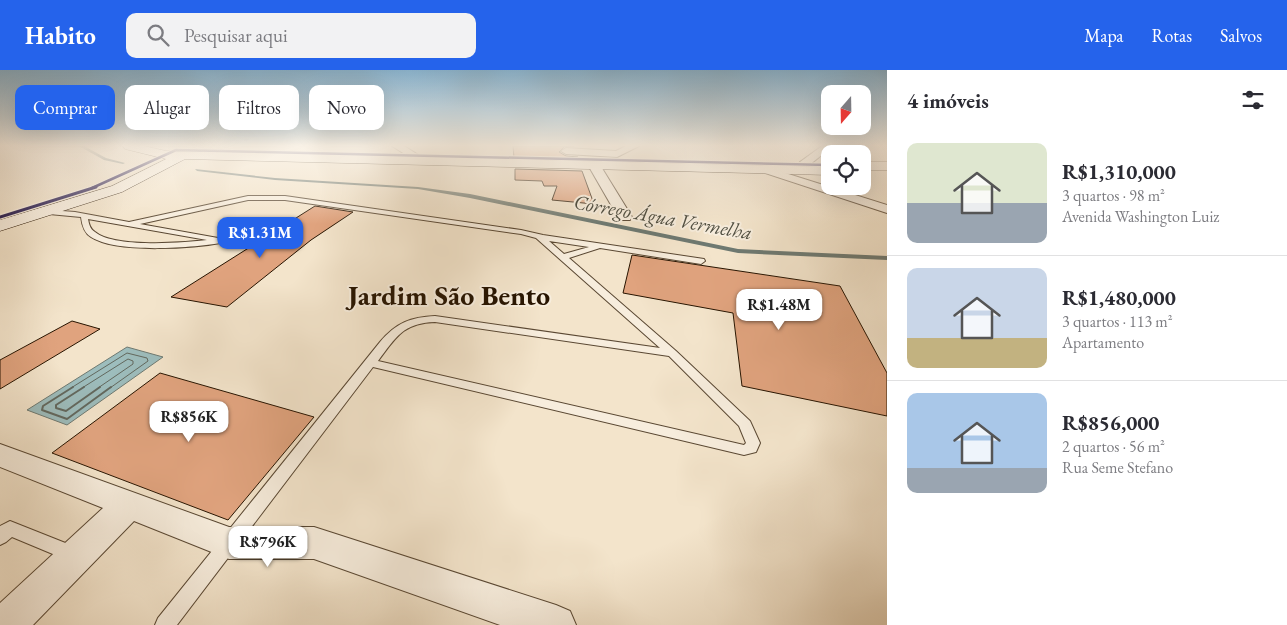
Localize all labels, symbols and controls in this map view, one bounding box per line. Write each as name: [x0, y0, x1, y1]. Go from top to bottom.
search box: [126, 13, 476, 58]
text: Habito: [25, 20, 96, 51]
icon: search: [144, 21, 172, 49]
text: Pesquisar aqui: [184, 23, 288, 48]
text: Mapa: [1084, 24, 1124, 47]
text: Rotas: [1152, 24, 1192, 47]
text: Salvos: [1220, 24, 1262, 47]
chip: Comprar: [15, 85, 115, 130]
chip: Alugar: [125, 85, 209, 130]
chip: Filtros: [219, 85, 299, 130]
chip: Novo: [309, 85, 384, 130]
north arrow: [821, 85, 871, 135]
map controls: [821, 85, 871, 195]
icon: filters: [1239, 86, 1267, 114]
text: 4 imóveis: [907, 87, 989, 114]
button: locate: [821, 145, 871, 195]
text: R$1,310,000: [1062, 158, 1176, 185]
icon: home: [947, 163, 1007, 223]
text: 3 quartos · 98 m²: [1062, 185, 1165, 206]
water label: Córrego Água Vermelha: [572, 189, 754, 245]
text: Avenida Washington Luiz: [1062, 206, 1219, 227]
pin: R$1.31M: [214, 216, 306, 259]
text: R$1.31M: [228, 222, 292, 243]
district label: Jardim São Bento: [345, 277, 550, 313]
text: R$1,480,000: [1062, 284, 1176, 311]
pin: R$1.48M: [733, 288, 825, 331]
icon: home: [947, 288, 1007, 348]
text: R$1.48M: [747, 294, 811, 315]
text: 3 quartos · 113 m²: [1062, 311, 1173, 332]
text: Apartamento: [1062, 332, 1144, 353]
pin: R$856K: [148, 400, 230, 443]
text: R$856K: [160, 406, 218, 427]
text: R$856,000: [1062, 409, 1159, 436]
icon: home: [947, 413, 1007, 473]
text: 2 quartos · 56 m²: [1062, 436, 1165, 457]
text: Rua Seme Stefano: [1062, 457, 1173, 478]
pin: R$796K: [227, 526, 309, 568]
text: R$796K: [239, 531, 297, 552]

